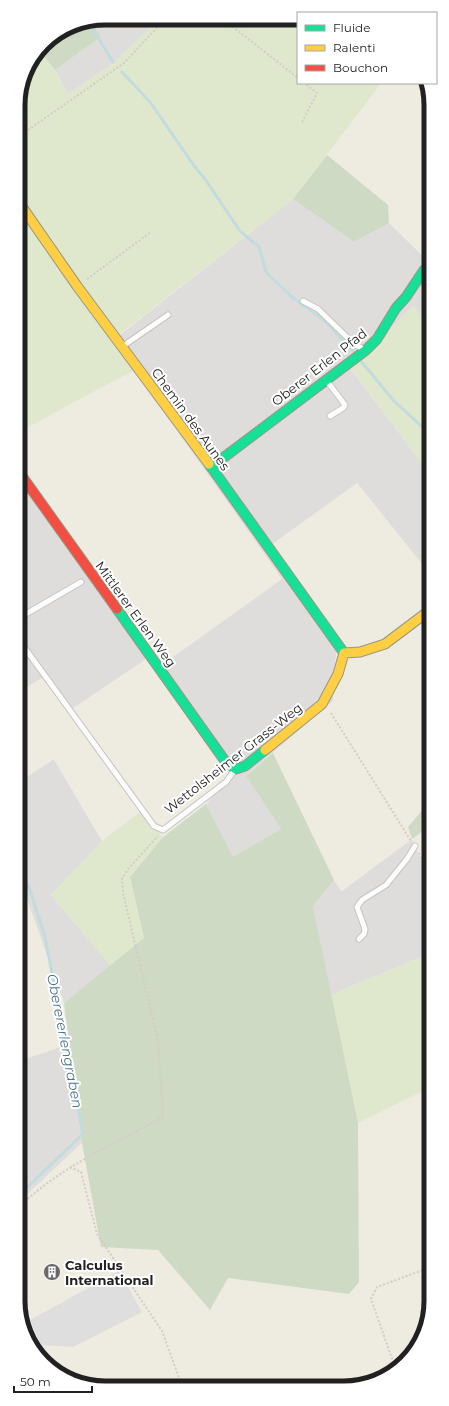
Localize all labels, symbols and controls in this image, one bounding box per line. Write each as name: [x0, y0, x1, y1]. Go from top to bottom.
legend: [297, 12, 437, 84]
text: Fluide: [333, 20, 371, 35]
text: Ralenti: [333, 40, 375, 55]
text: Bouchon: [333, 60, 388, 75]
street label: Oberer Erlen Pfad: [268, 325, 370, 409]
street label: Chemin des Aunes: [148, 365, 234, 473]
street label: Mittlerer Erlen Weg: [92, 558, 180, 670]
street label: Wettolsheimer Grass-Weg: [161, 699, 305, 817]
water label: Oberererlengraben: [43, 972, 87, 1110]
place label: Calculus International: [65, 1257, 153, 1288]
building icon: Calculus International: [42, 1262, 62, 1282]
scale bar: [14, 1368, 92, 1394]
text: 50 m: [20, 1374, 51, 1389]

